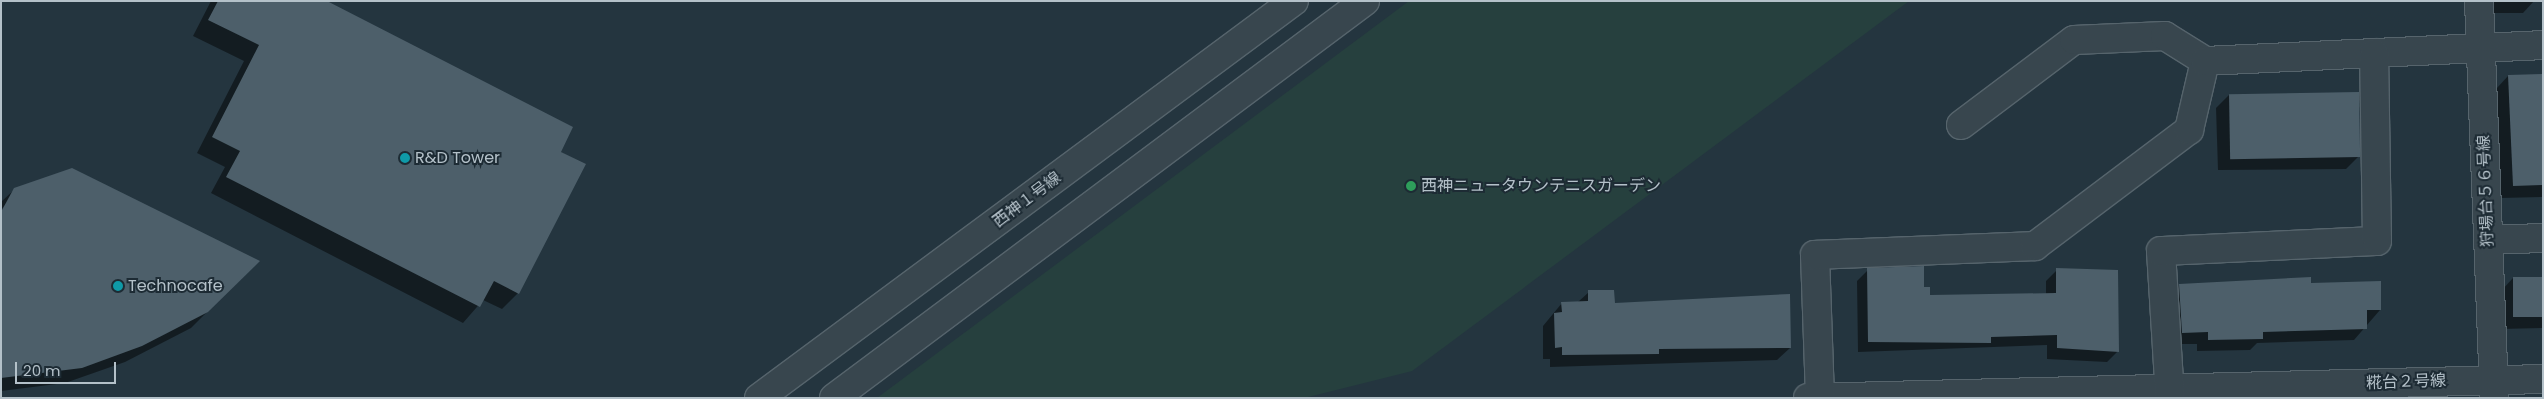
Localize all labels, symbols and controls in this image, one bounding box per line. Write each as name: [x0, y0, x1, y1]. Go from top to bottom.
street label: 狩場台５６号線: [2474, 135, 2498, 247]
place label: R&D Tower: [415, 148, 500, 168]
marker: R&D Tower: [399, 152, 411, 164]
street label: 西神１号線: [989, 168, 1065, 232]
place label: 西神ニュータウンテニスガーデン: [1421, 176, 1661, 196]
marker: 西神ニュータウンテニスガーデン: [1405, 180, 1417, 192]
place label: Technocafe: [128, 276, 223, 296]
marker: Technocafe: [112, 280, 124, 292]
scale bar: [18, 352, 119, 384]
text: 20 m: [23, 360, 61, 381]
street label: 糀台２号線: [2366, 371, 2446, 393]

